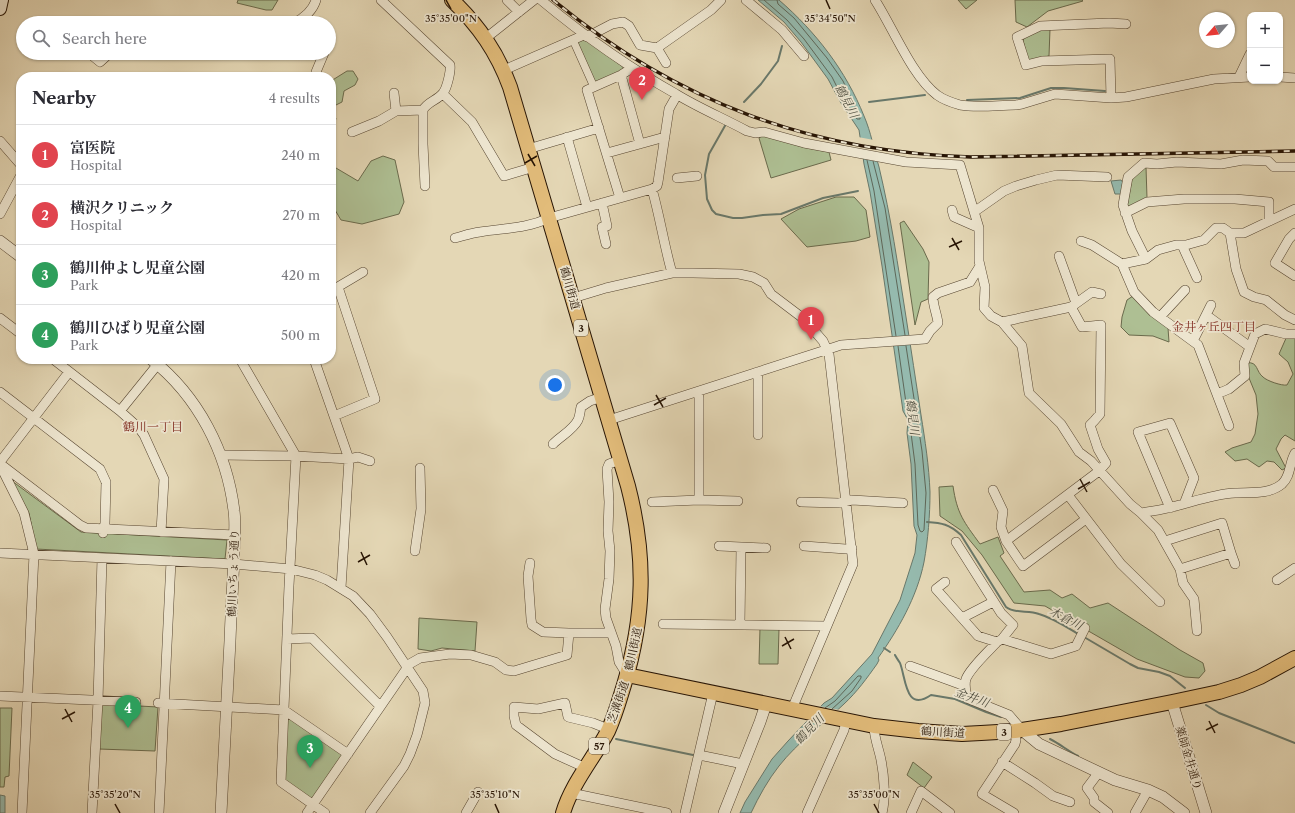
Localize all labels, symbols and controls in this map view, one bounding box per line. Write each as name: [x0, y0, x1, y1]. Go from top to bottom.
text: 35°35'00"N: [425, 12, 477, 25]
text: 35°34'50"N: [804, 12, 856, 25]
north arrow: [1199, 12, 1235, 48]
map controls: [1247, 12, 1283, 84]
button: +: [1247, 12, 1283, 48]
search box: [16, 16, 336, 60]
icon: search: [30, 27, 52, 49]
text: Search here: [62, 29, 147, 48]
button: −: [1247, 48, 1283, 84]
pin: 2: [629, 67, 655, 100]
water label: 鶴見川: [832, 82, 863, 122]
text: Nearby: [32, 88, 96, 108]
text: 4 results: [269, 90, 320, 106]
text: 富医院: [70, 138, 115, 157]
text: 1: [42, 147, 48, 163]
text: 240 m: [281, 147, 320, 163]
text: Hospital: [70, 157, 122, 173]
text: 横沢クリニック: [70, 198, 174, 217]
text: 2: [41, 207, 49, 223]
text: 270 m: [282, 207, 320, 223]
text: Hospital: [70, 217, 122, 233]
text: 鶴川仲よし児童公園: [70, 258, 205, 277]
street label: 鶴川街道: [557, 265, 583, 311]
text: 3: [41, 267, 49, 283]
text: 420 m: [281, 267, 320, 283]
text: Park: [70, 277, 98, 293]
pin: 1: [798, 307, 824, 340]
text: 鶴川ひばり児童公園: [70, 318, 205, 337]
district label: 金井ヶ丘四丁目: [1172, 319, 1256, 334]
road number: 3: [574, 320, 588, 336]
text: 4: [41, 327, 49, 343]
text: 500 m: [281, 327, 320, 343]
text: Park: [70, 337, 98, 353]
your location: [545, 375, 565, 395]
water label: 鶴見川: [903, 398, 923, 438]
district label: 鶴川一丁目: [123, 419, 183, 434]
street label: 鶴川いちょう通り: [224, 529, 242, 617]
water label: 木倉川: [1047, 603, 1087, 634]
street label: 鶴川街道: [622, 626, 644, 672]
street label: 芝溝街道: [604, 679, 632, 725]
water label: 金井川: [953, 684, 993, 711]
pin: 4: [115, 695, 141, 728]
water label: 鶴見川: [791, 709, 828, 747]
street label: 鶴川街道: [921, 724, 965, 740]
road number: 3: [997, 724, 1011, 740]
street label: 薬師金井通り: [1173, 724, 1205, 792]
pin: 3: [297, 735, 323, 768]
road number: 57: [589, 738, 609, 754]
text: 35°35'20"N: [89, 788, 141, 801]
text: 35°35'10"N: [470, 788, 520, 801]
text: 35°35'00"N: [848, 788, 900, 801]

